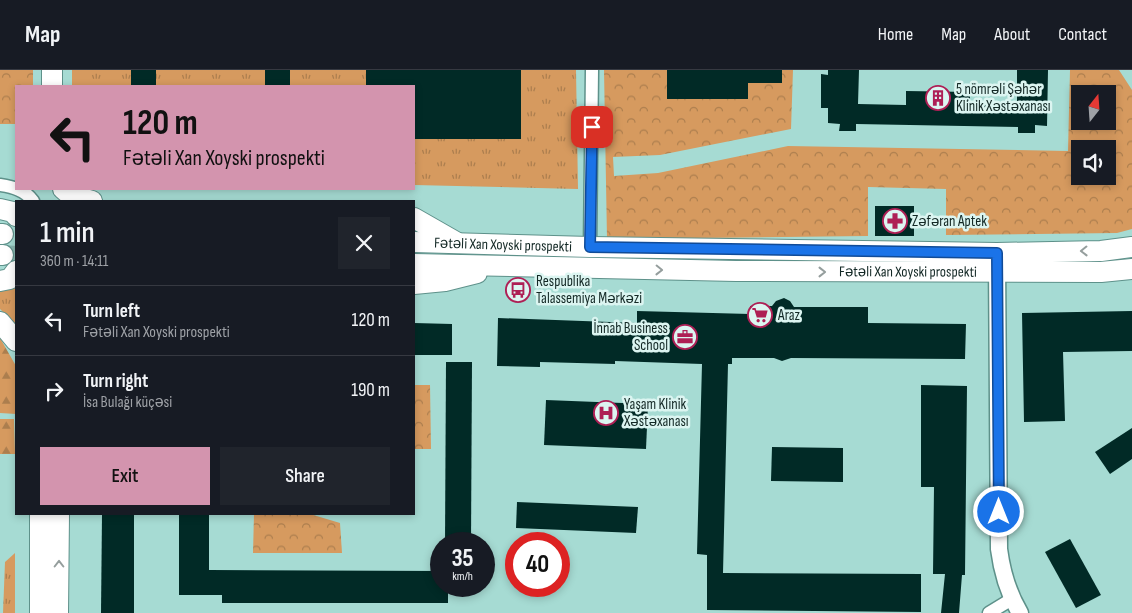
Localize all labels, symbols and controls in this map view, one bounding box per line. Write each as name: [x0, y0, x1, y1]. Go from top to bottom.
text: Map: [25, 20, 60, 49]
text: Home: [878, 24, 913, 45]
text: Map: [941, 24, 966, 45]
text: About: [994, 24, 1030, 45]
text: Contact: [1058, 24, 1107, 45]
place label: 5 nömrəli Şəhər Klinik Xəstəxanası: [956, 80, 1051, 116]
building icon: 5 nömrəli Şəhər Klinik Xəstəxanası: [925, 85, 951, 111]
north arrow: [1071, 85, 1116, 130]
map controls: [1071, 85, 1116, 185]
text: 120 m: [123, 102, 198, 145]
icon: left: [40, 105, 105, 170]
pin: [571, 106, 613, 148]
icon: arrive: [578, 113, 606, 141]
button: sound: [1071, 140, 1116, 185]
text: Fətəli Xan Xoyski prospekti: [123, 145, 325, 172]
pharmacy icon: Zəfəran Aptek: [882, 208, 908, 234]
place label: Zəfəran Aptek: [912, 212, 987, 231]
text: 1 min: [40, 215, 95, 251]
button: close: [338, 217, 390, 269]
street label: Fətəli Xan Xoyski prospekti: [434, 234, 572, 256]
one-way arrow: [1079, 246, 1087, 257]
text: 360 m · 14:11: [40, 252, 108, 271]
street label: Fətəli Xan Xoyski prospekti: [839, 262, 977, 282]
one-way arrow: [656, 265, 664, 275]
one-way arrow: [818, 267, 826, 277]
place label: Respublika Talassemiya Mərkəzi: [536, 272, 642, 308]
bus stop icon: Respublika Talassemiya Mərkəzi: [505, 277, 531, 303]
text: Turn left: [83, 300, 140, 323]
supermarket icon: Araz: [747, 302, 773, 328]
place label: Araz: [777, 306, 801, 325]
icon: left: [40, 307, 68, 335]
text: 120 m: [352, 309, 390, 332]
place label: İnnab Business School: [594, 319, 668, 355]
text: Fətəli Xan Xoyski prospekti: [83, 323, 230, 342]
office icon: İnnab Business School: [672, 324, 698, 350]
text: Turn right: [83, 370, 148, 393]
icon: right: [40, 377, 68, 405]
text: 190 m: [351, 379, 390, 402]
text: İsa Bulağı küçəsi: [83, 393, 172, 412]
place label: Yaşam Klinik Xəstəxanası: [623, 395, 689, 431]
hospital icon: Yaşam Klinik Xəstəxanası: [593, 400, 619, 426]
button: Exit: [40, 447, 210, 505]
button: Share: [220, 447, 390, 505]
position arrow: [972, 485, 1024, 537]
speed limit sign: 40: [505, 532, 570, 597]
text: 35: [451, 543, 474, 574]
one-way arrow: [54, 560, 64, 568]
text: km/h: [452, 569, 473, 584]

